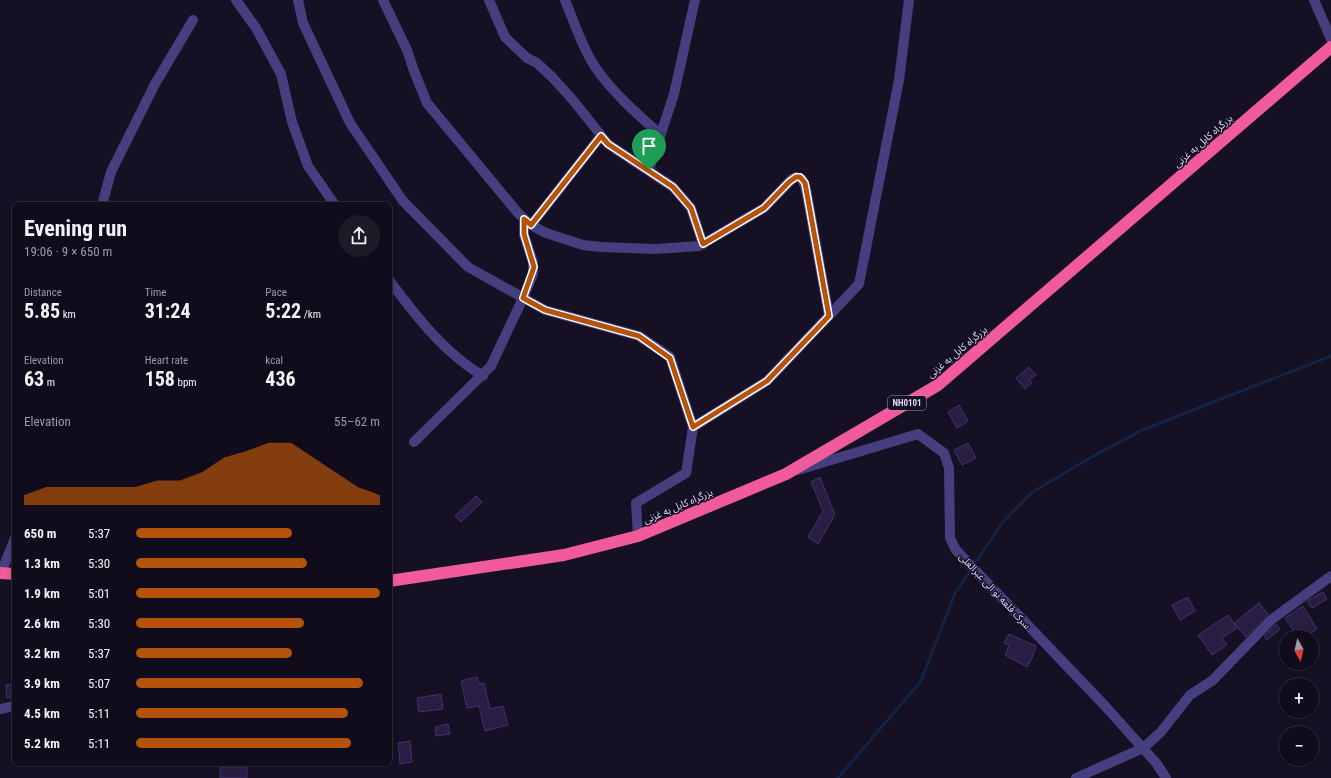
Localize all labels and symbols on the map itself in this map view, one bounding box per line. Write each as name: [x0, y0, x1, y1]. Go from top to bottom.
street label: بزرگراه کابل به غزنی: [1171, 112, 1236, 170]
pin: [632, 129, 666, 170]
street label: بزرگراه کابل به غزنی: [925, 324, 990, 381]
road number: NH0101: [888, 396, 926, 410]
street label: بزرگراه کابل به غزنی: [642, 486, 715, 527]
street label: سرک قلعه نو الی عبرالعلی: [956, 551, 1033, 632]
north arrow: [1279, 630, 1319, 670]

